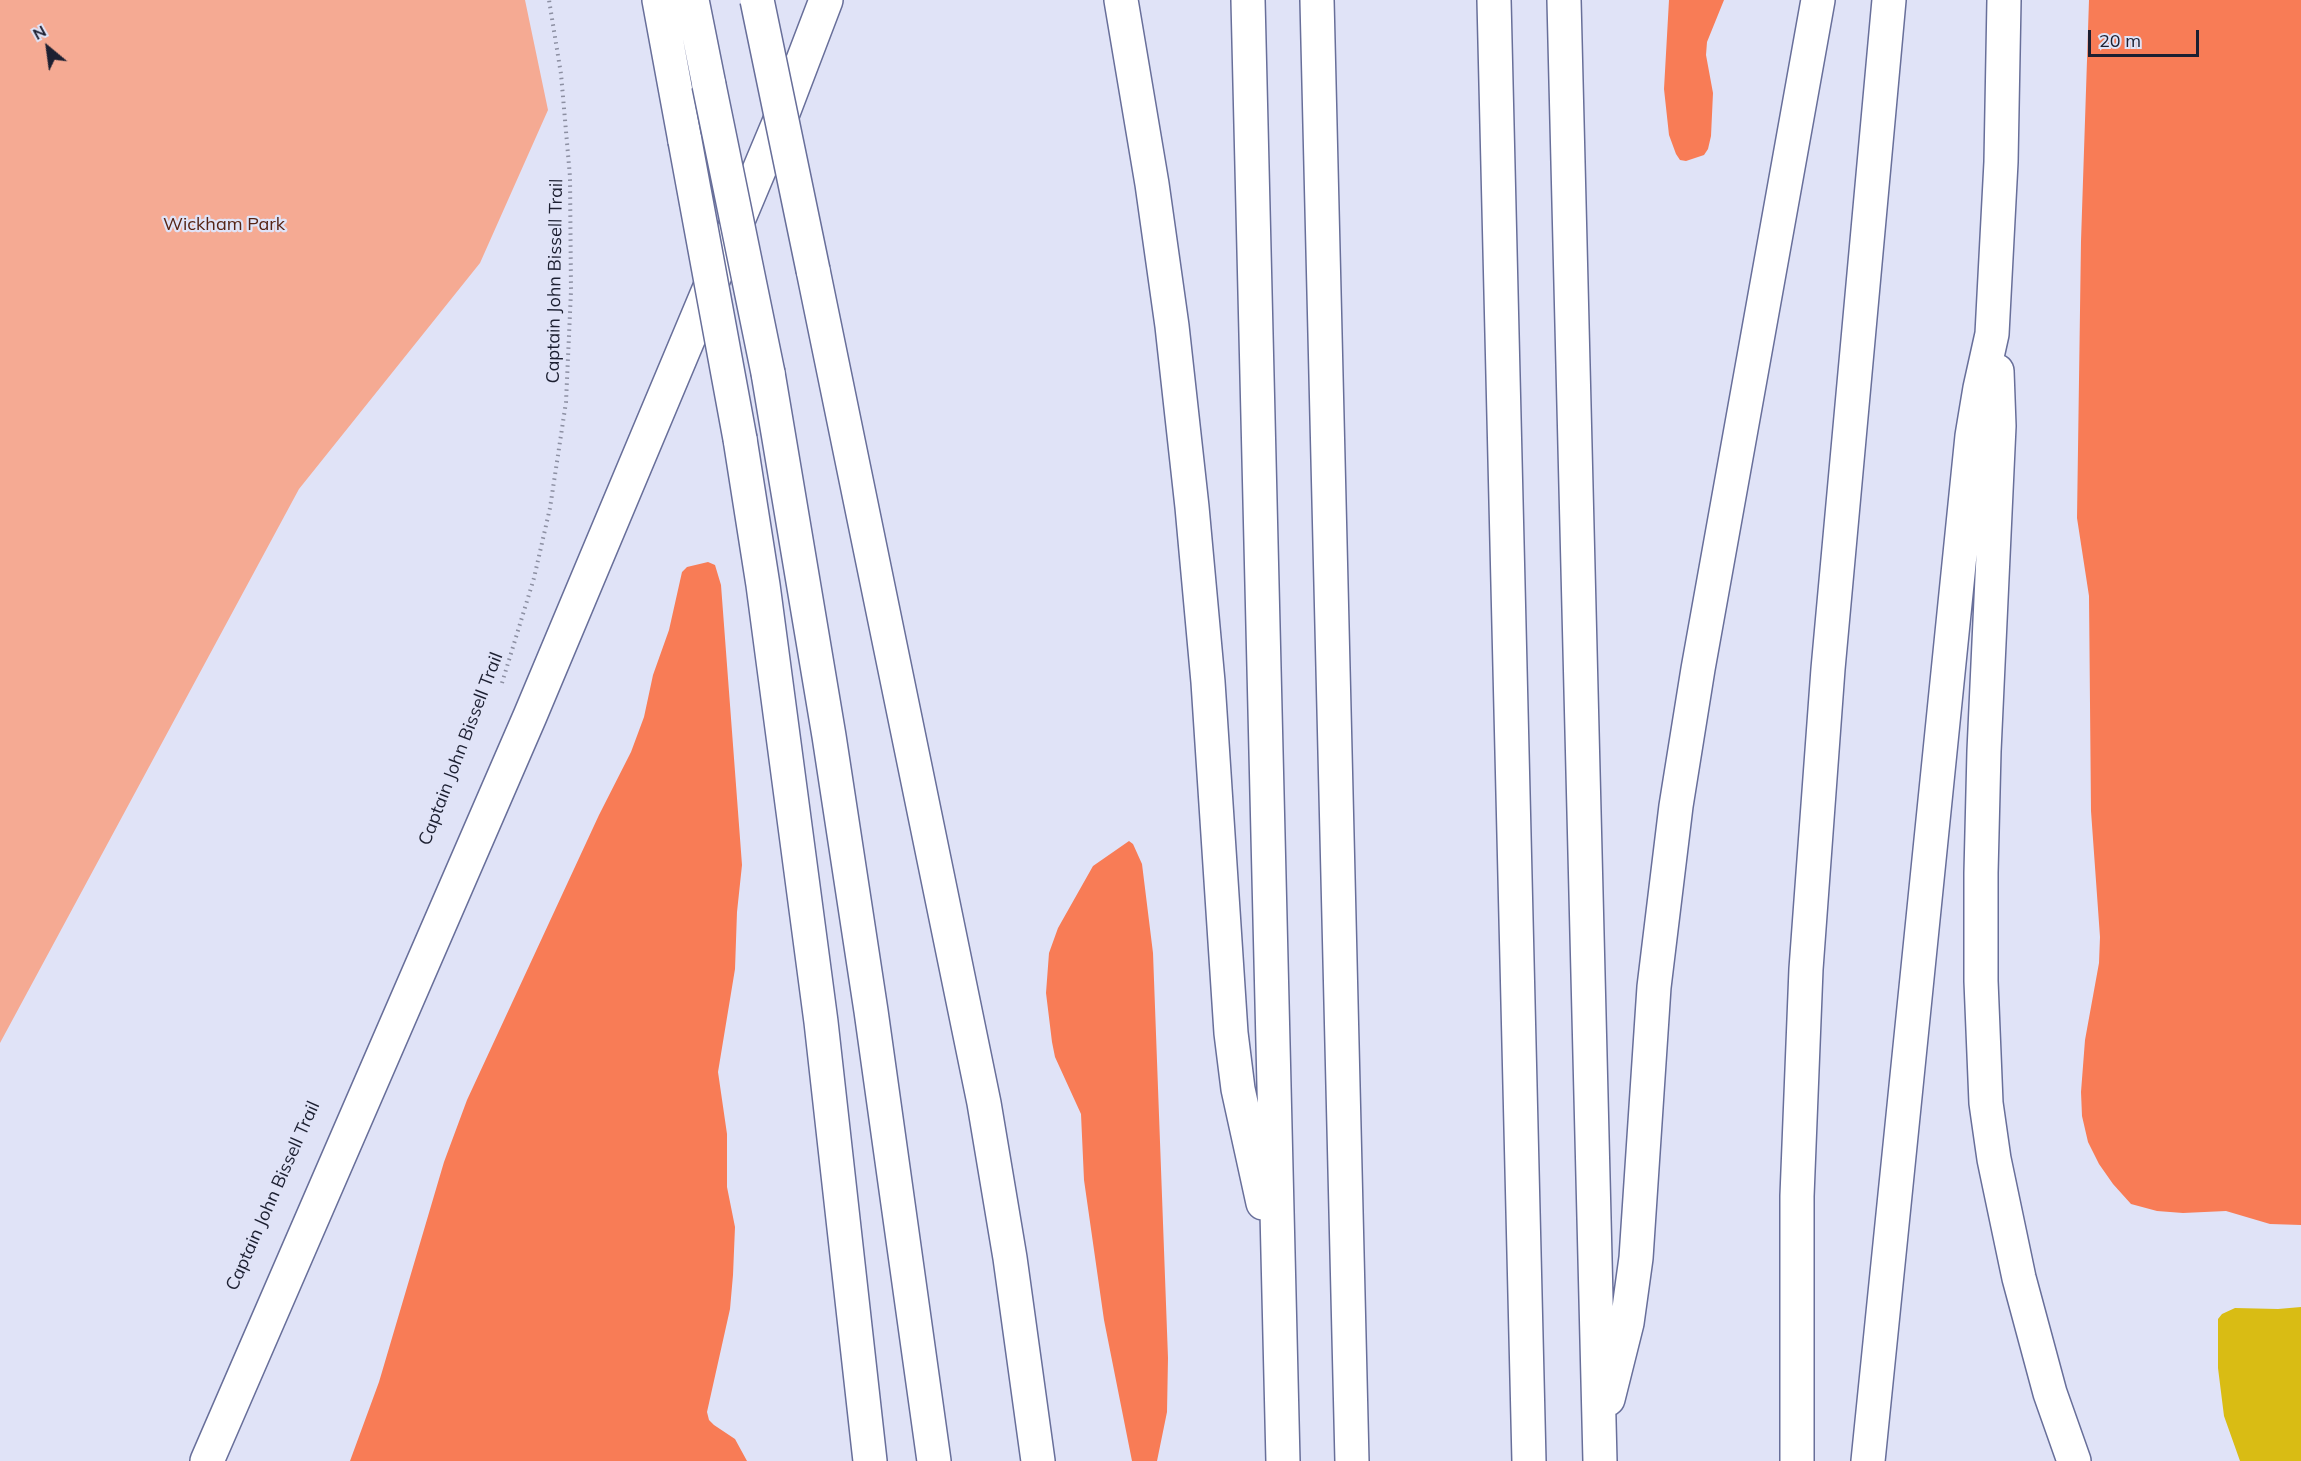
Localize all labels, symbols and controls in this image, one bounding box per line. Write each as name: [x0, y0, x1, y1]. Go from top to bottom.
north arrow: [18, 18, 78, 78]
scale bar: [2091, 18, 2202, 56]
text: N: [29, 21, 49, 44]
text: 20 m: [2099, 29, 2141, 52]
street label: Captain John Bissell Trail: [542, 178, 568, 384]
park label: Wickham Park: [163, 214, 285, 236]
street label: Captain John Bissell Trail: [414, 649, 508, 849]
street label: Captain John Bissell Trail: [221, 1098, 325, 1294]

